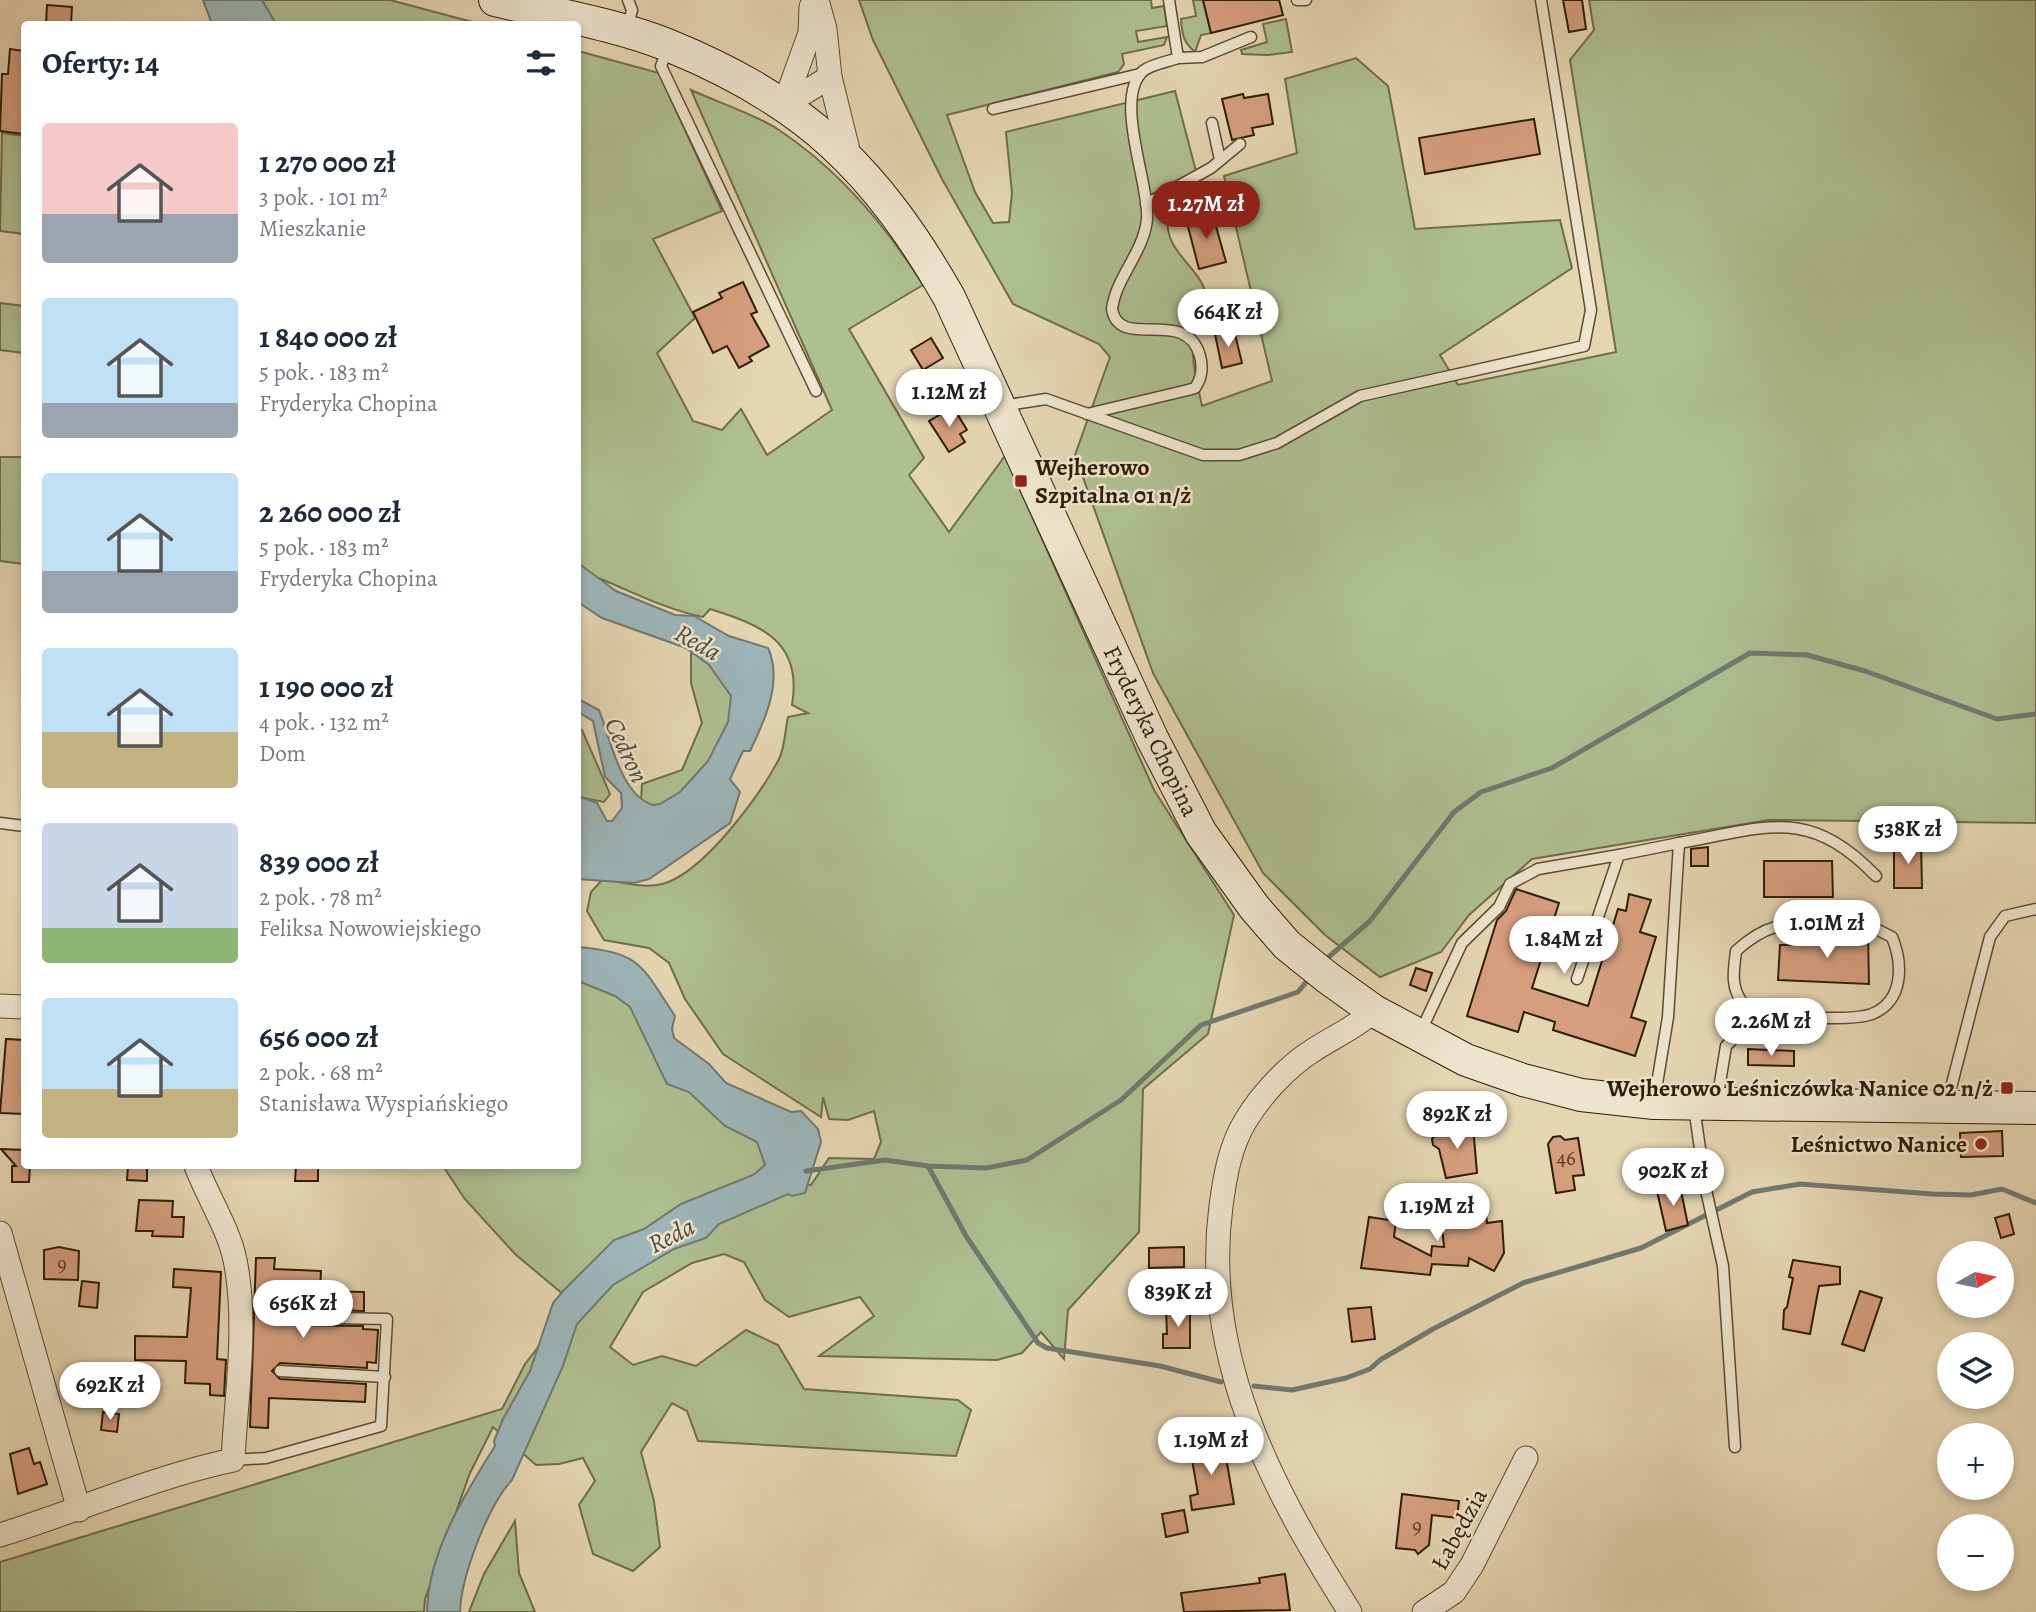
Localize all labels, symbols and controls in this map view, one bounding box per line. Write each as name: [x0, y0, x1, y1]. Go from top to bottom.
text: Oferty: 14: [42, 43, 159, 83]
icon: filters: [522, 44, 560, 82]
text: 1 270 000 zł: [259, 142, 396, 182]
icon: home: [98, 151, 182, 235]
text: 3 pok. · 101 m²: [259, 182, 388, 213]
pin: 1.27M zł: [1134, 182, 1278, 241]
text: 1.27M zł: [1168, 188, 1244, 219]
text: Mieszkanie: [259, 213, 366, 244]
pin: 664K zł: [1163, 290, 1293, 349]
text: 664K zł: [1194, 296, 1262, 327]
text: 1 840 000 zł: [259, 317, 397, 357]
icon: home: [98, 326, 182, 410]
text: 5 pok. · 183 m²: [259, 357, 389, 388]
pin: 1.12M zł: [877, 370, 1021, 429]
text: 1.12M zł: [912, 376, 986, 407]
text: Fryderyka Chopina: [259, 388, 438, 419]
place label: Wejherowo Szpitalna 01 n/ż: [1034, 451, 1191, 511]
marker: Wejherowo Szpitalna 01 n/ż: [1013, 473, 1029, 489]
text: 2 260 000 zł: [259, 492, 401, 532]
icon: home: [98, 501, 182, 585]
text: 5 pok. · 183 m²: [259, 532, 389, 563]
text: Fryderyka Chopina: [259, 563, 438, 594]
water label: Reda: [668, 616, 727, 669]
street label: Fryderyka Chopina: [1096, 640, 1207, 823]
text: 1 190 000 zł: [259, 667, 393, 707]
icon: home: [98, 676, 182, 760]
text: 4 pok. · 132 m²: [259, 707, 389, 738]
water label: Cedron: [596, 712, 657, 789]
text: Dom: [259, 738, 306, 769]
pin: 538K zł: [1843, 806, 1973, 866]
text: 538K zł: [1874, 813, 1942, 844]
text: 839 000 zł: [259, 842, 379, 882]
icon: home: [98, 851, 182, 935]
text: 2 pok. · 78 m²: [259, 882, 382, 913]
pin: 1.01M zł: [1755, 900, 1899, 960]
text: 1.01M zł: [1789, 907, 1865, 938]
text: Feliksa Nowowiejskiego: [259, 913, 481, 944]
pin: 1.84M zł: [1492, 916, 1636, 976]
text: 1.84M zł: [1525, 923, 1603, 954]
pin: 2.26M zł: [1699, 998, 1843, 1058]
text: 2.26M zł: [1731, 1005, 1811, 1036]
text: 656 000 zł: [259, 1017, 378, 1057]
icon: home: [98, 1026, 182, 1110]
text: 2 pok. · 68 m²: [259, 1057, 383, 1088]
place label: Wejherowo Leśniczówka Nanice 02 n/ż: [1606, 1072, 1993, 1104]
marker: Wejherowo Leśniczówka Nanice 02 n/ż: [1999, 1080, 2015, 1096]
text: Stanisława Wyspiańskiego: [259, 1088, 508, 1119]
pin: 892K zł: [1392, 1092, 1522, 1151]
text: 892K zł: [1422, 1098, 1492, 1129]
place label: Leśnictwo Nanice: [1790, 1128, 1967, 1160]
marker: Leśnictwo Nanice: [1973, 1136, 1989, 1152]
house number: 46: [1556, 1144, 1576, 1172]
pin: 902K zł: [1608, 1148, 1738, 1208]
text: 902K zł: [1638, 1155, 1708, 1186]
pin: 1.19M zł: [1365, 1184, 1509, 1243]
text: 1.19M zł: [1400, 1190, 1474, 1221]
water label: Reda: [642, 1209, 700, 1262]
north arrow: [1937, 1241, 2014, 1318]
map controls: [1937, 1241, 2014, 1591]
house number: 9: [57, 1250, 67, 1278]
pin: 839K zł: [1113, 1270, 1243, 1329]
text: 839K zł: [1144, 1276, 1212, 1307]
pin: 656K zł: [238, 1280, 368, 1340]
text: 656K zł: [269, 1287, 337, 1318]
button: layers: [1937, 1332, 2014, 1409]
pin: 692K zł: [45, 1362, 175, 1422]
text: 692K zł: [75, 1369, 145, 1400]
pin: 1.19M zł: [1139, 1418, 1283, 1477]
button: +: [1937, 1423, 2014, 1500]
text: 1.19M zł: [1174, 1424, 1248, 1455]
street label: Łabędzia: [1423, 1482, 1495, 1576]
house number: 9: [1412, 1512, 1422, 1540]
button: −: [1937, 1514, 2014, 1591]

